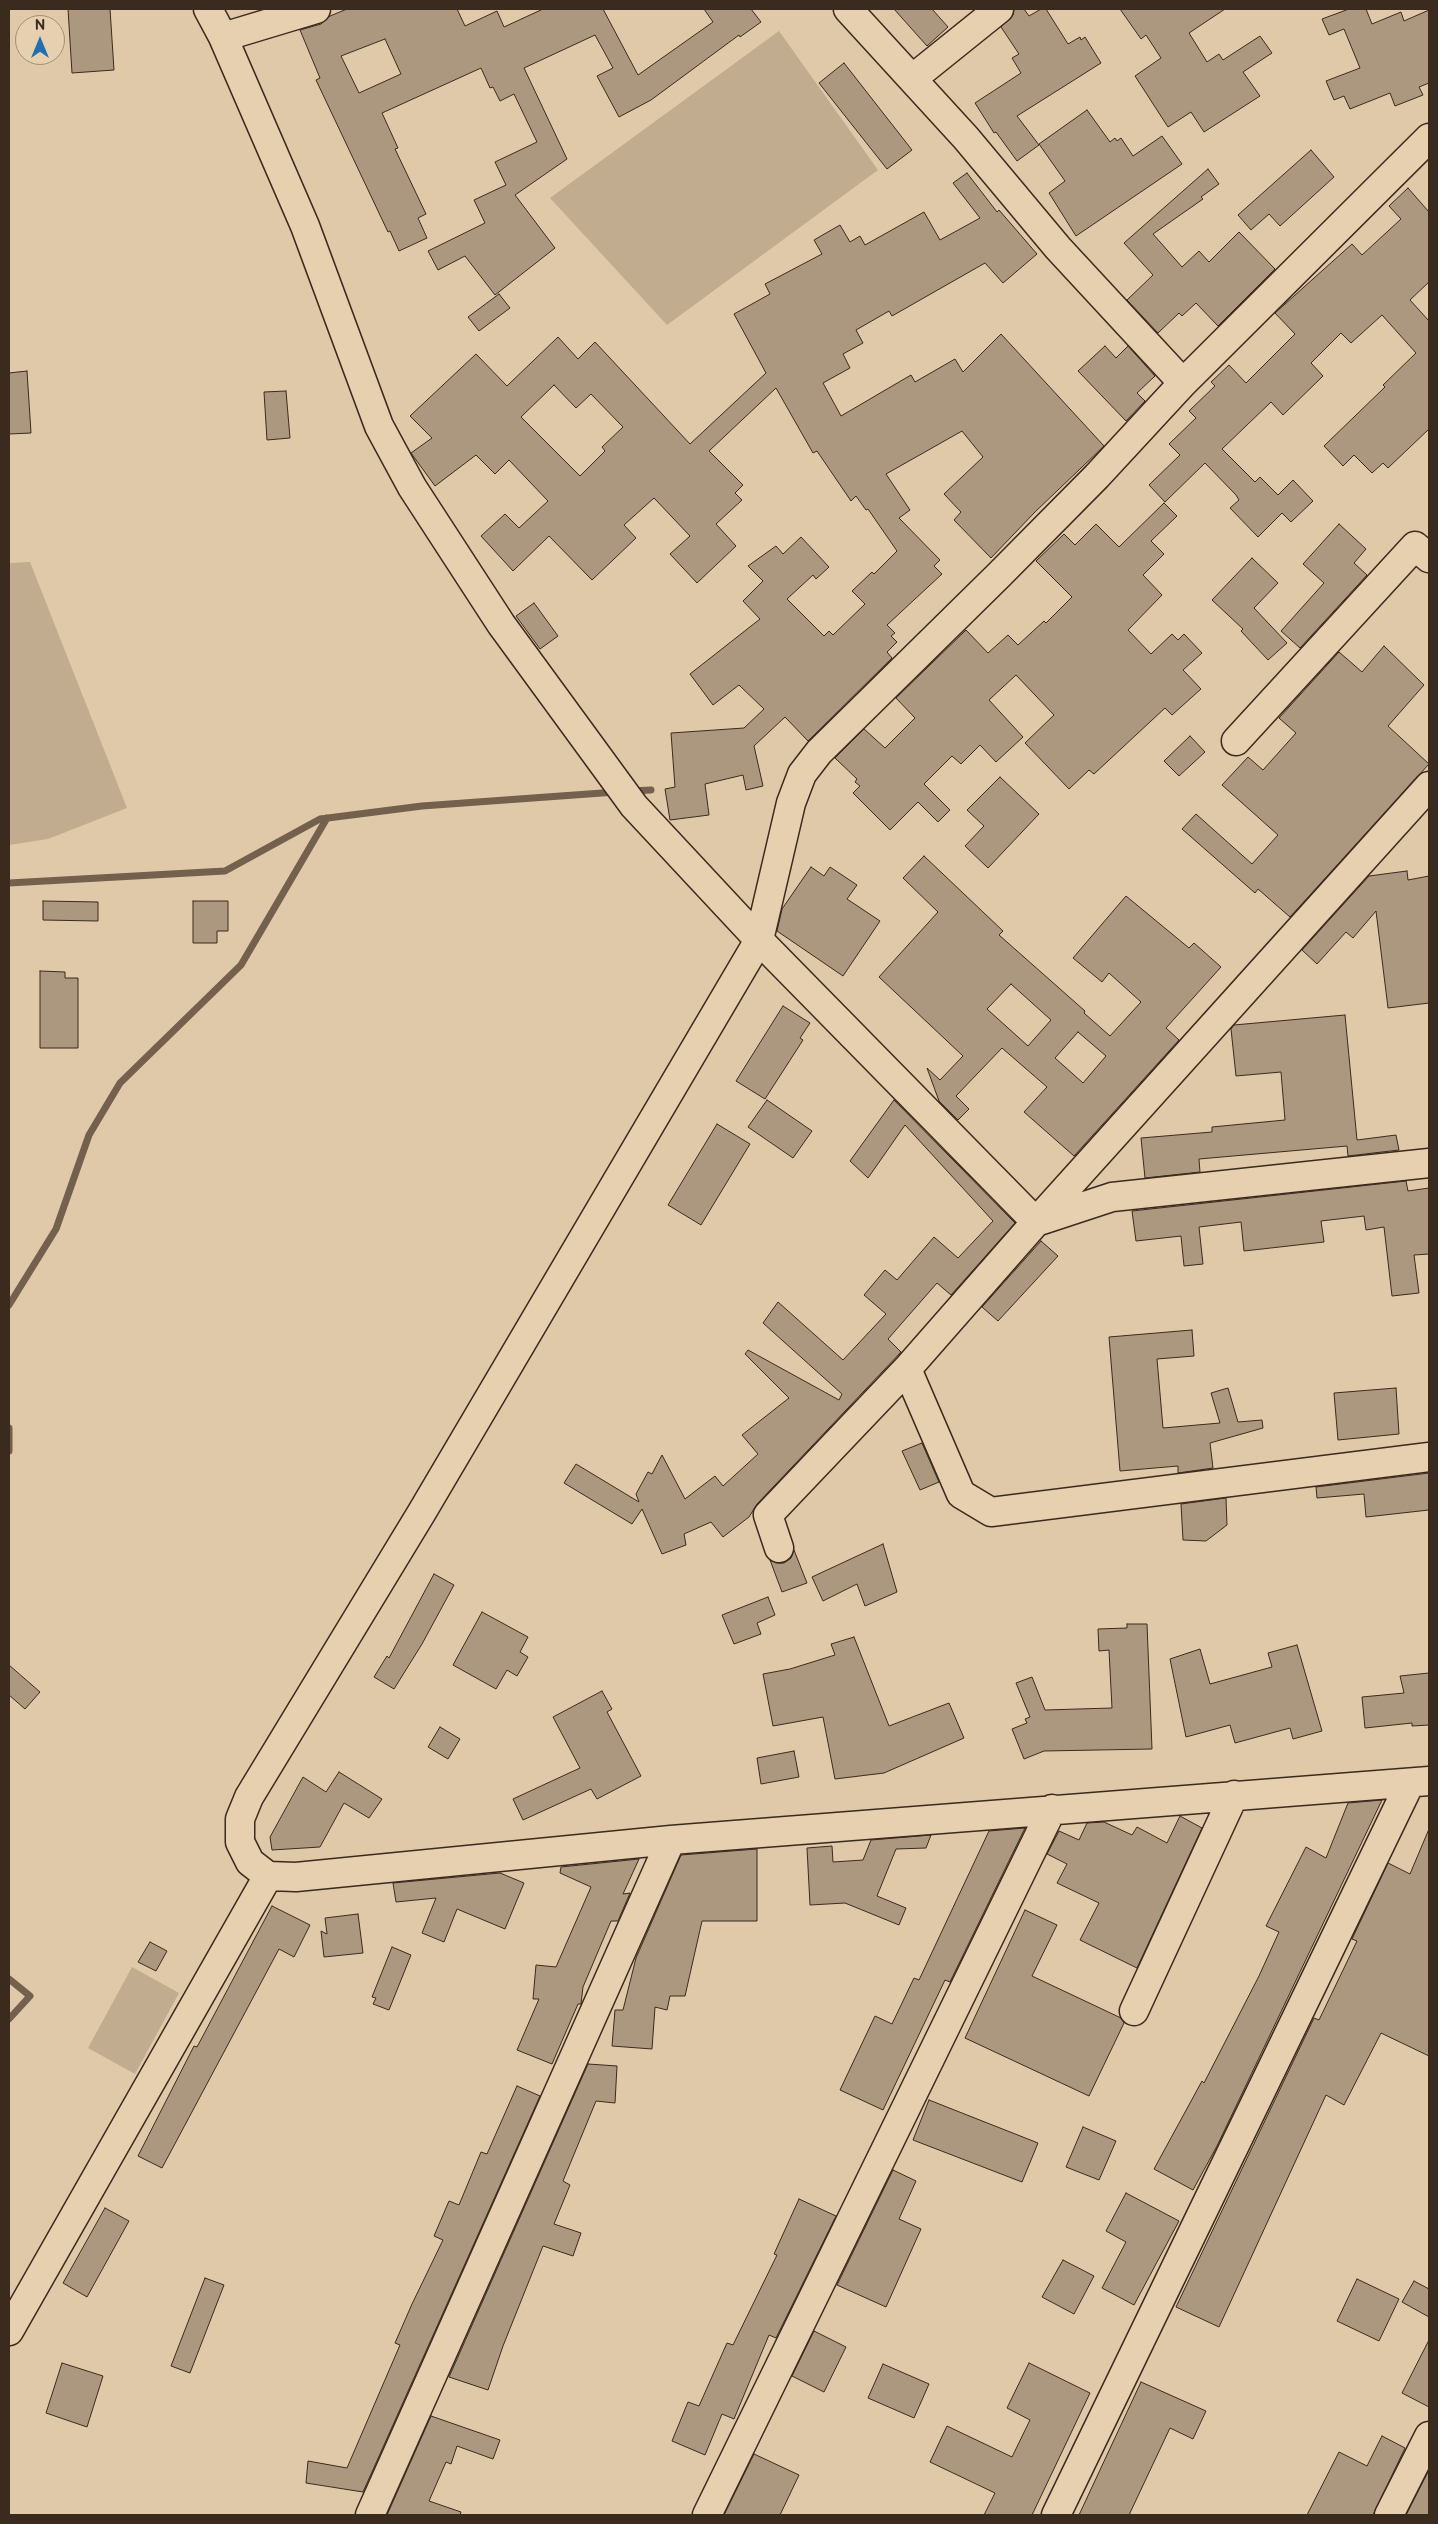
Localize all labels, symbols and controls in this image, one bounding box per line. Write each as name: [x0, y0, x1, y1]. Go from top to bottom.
north arrow: [15, 15, 65, 65]
text: N: [35, 17, 45, 34]

